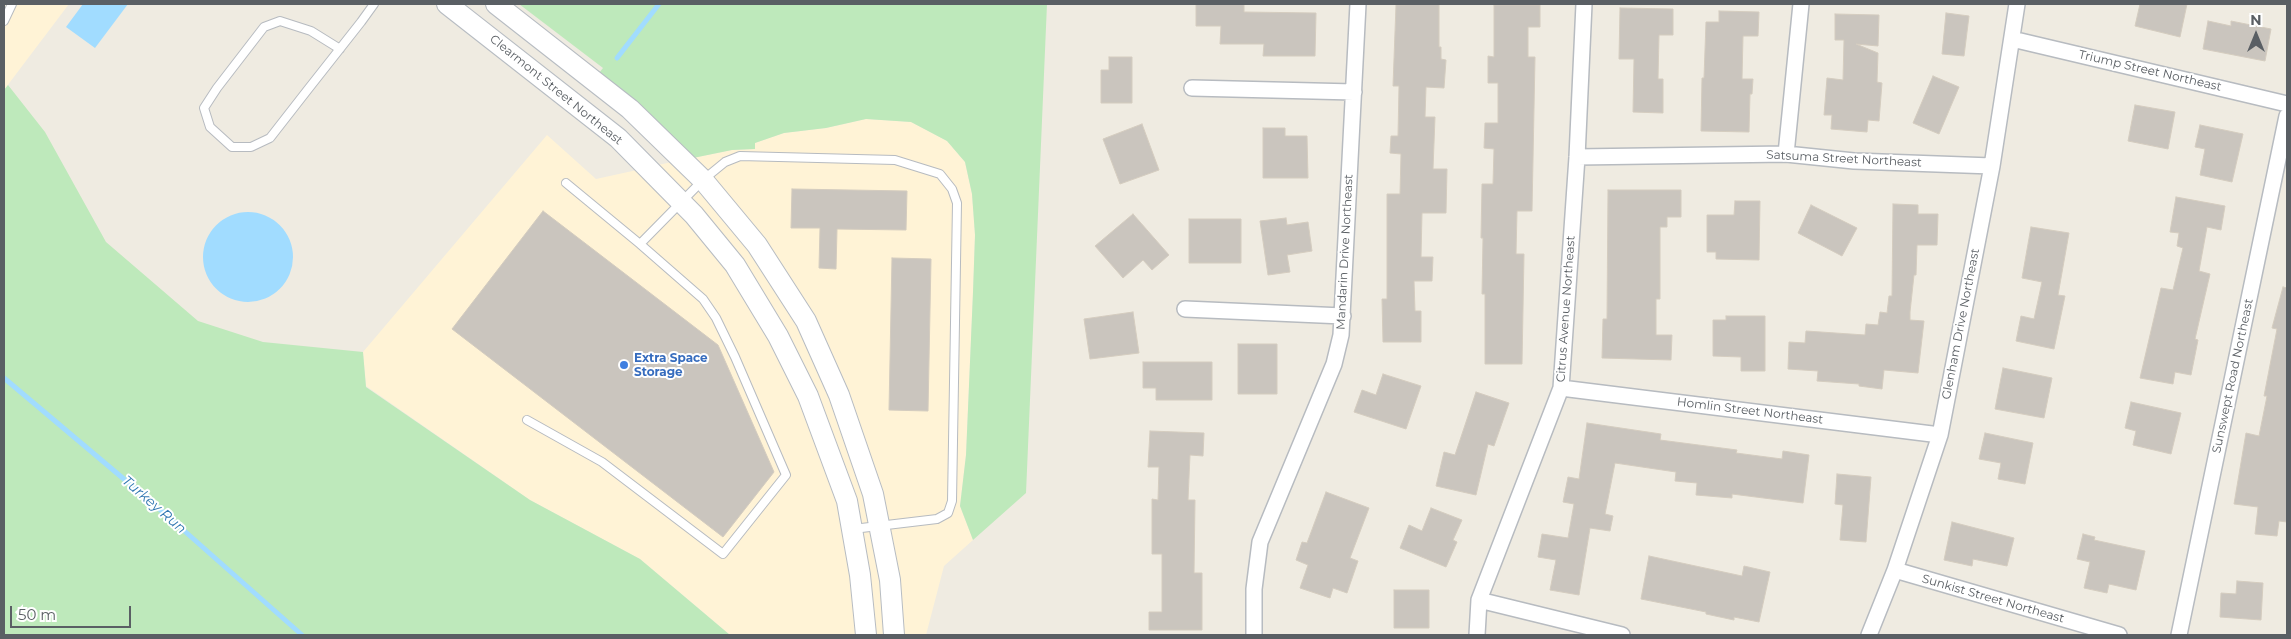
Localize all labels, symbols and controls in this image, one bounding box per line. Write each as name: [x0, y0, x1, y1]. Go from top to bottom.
north arrow: [2231, 10, 2281, 60]
text: N: [2250, 11, 2262, 29]
street label: Clearmont Street Northeast: [487, 32, 625, 148]
street label: Triump Street Northeast: [2077, 48, 2223, 94]
street label: Satsuma Street Northeast: [1766, 148, 1922, 170]
street label: Mandarin Drive Northeast: [1334, 174, 1356, 330]
street label: Citrus Avenue Northeast: [1554, 235, 1578, 383]
street label: Glenham Drive Northeast: [1939, 247, 1983, 401]
street label: Sunswept Road Northeast: [2210, 297, 2256, 455]
place label: Extra Space Storage: [634, 351, 708, 379]
marker: Extra Space Storage: [618, 359, 630, 371]
street label: Homlin Street Northeast: [1676, 395, 1824, 427]
water label: Turkey Run: [119, 473, 189, 537]
street label: Sunkist Street Northeast: [1920, 572, 2066, 626]
scale bar: [12, 596, 134, 628]
text: 50 m: [18, 605, 56, 624]

